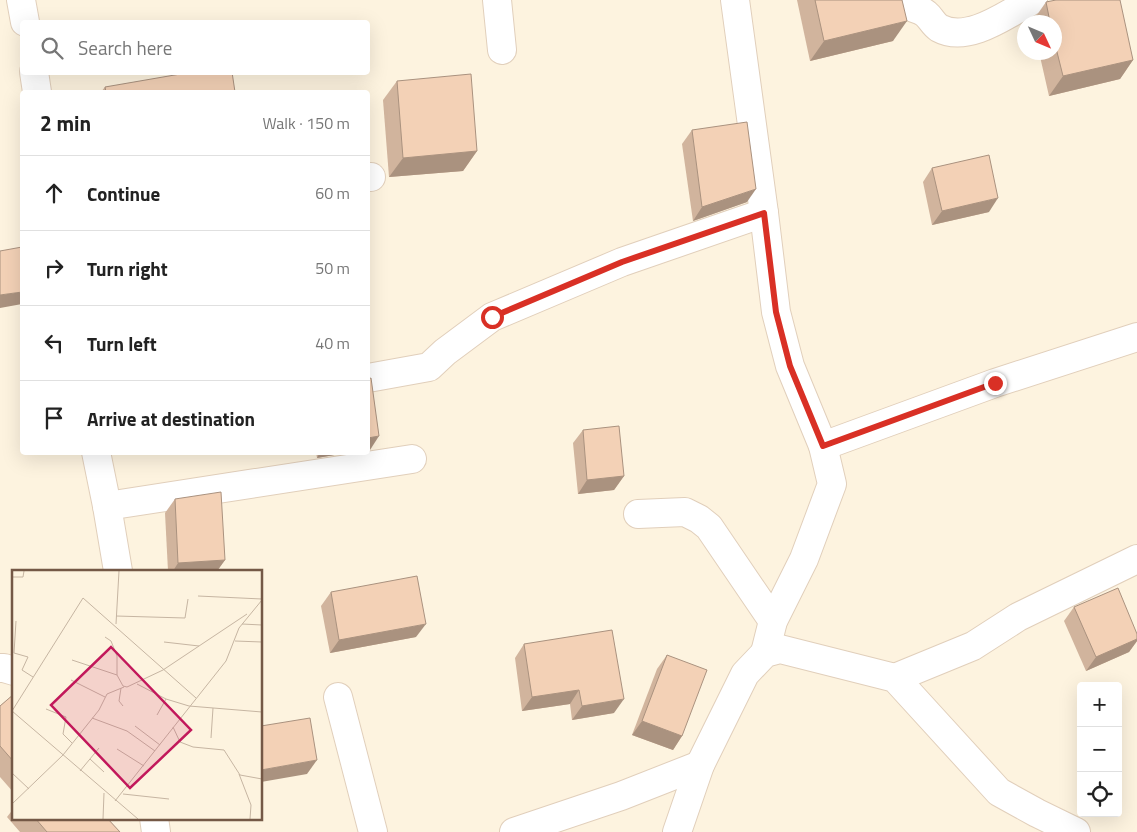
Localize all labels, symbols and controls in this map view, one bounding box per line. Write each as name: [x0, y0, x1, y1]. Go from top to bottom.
north arrow: [1017, 15, 1062, 60]
search box: [20, 20, 370, 75]
text: Search here: [78, 33, 172, 62]
icon: search: [38, 34, 66, 62]
text: 2 min: [40, 107, 91, 139]
text: Walk · 150 m: [262, 111, 350, 135]
icon: ahead: [40, 179, 68, 207]
text: Continue: [87, 179, 160, 208]
text: 60 m: [315, 181, 350, 205]
icon: right: [40, 254, 68, 282]
text: Turn right: [87, 254, 168, 283]
text: 50 m: [315, 256, 350, 280]
route start: [481, 306, 504, 329]
icon: left: [40, 329, 68, 357]
text: Turn left: [87, 329, 157, 358]
text: 40 m: [315, 331, 350, 355]
route end: [984, 372, 1007, 395]
icon: arrive: [40, 404, 68, 432]
text: Arrive at destination: [87, 404, 255, 433]
inset map: [12, 570, 262, 820]
map controls: [1077, 682, 1122, 817]
button: +: [1077, 682, 1122, 727]
button: −: [1077, 727, 1122, 772]
button: locate: [1077, 772, 1122, 817]

